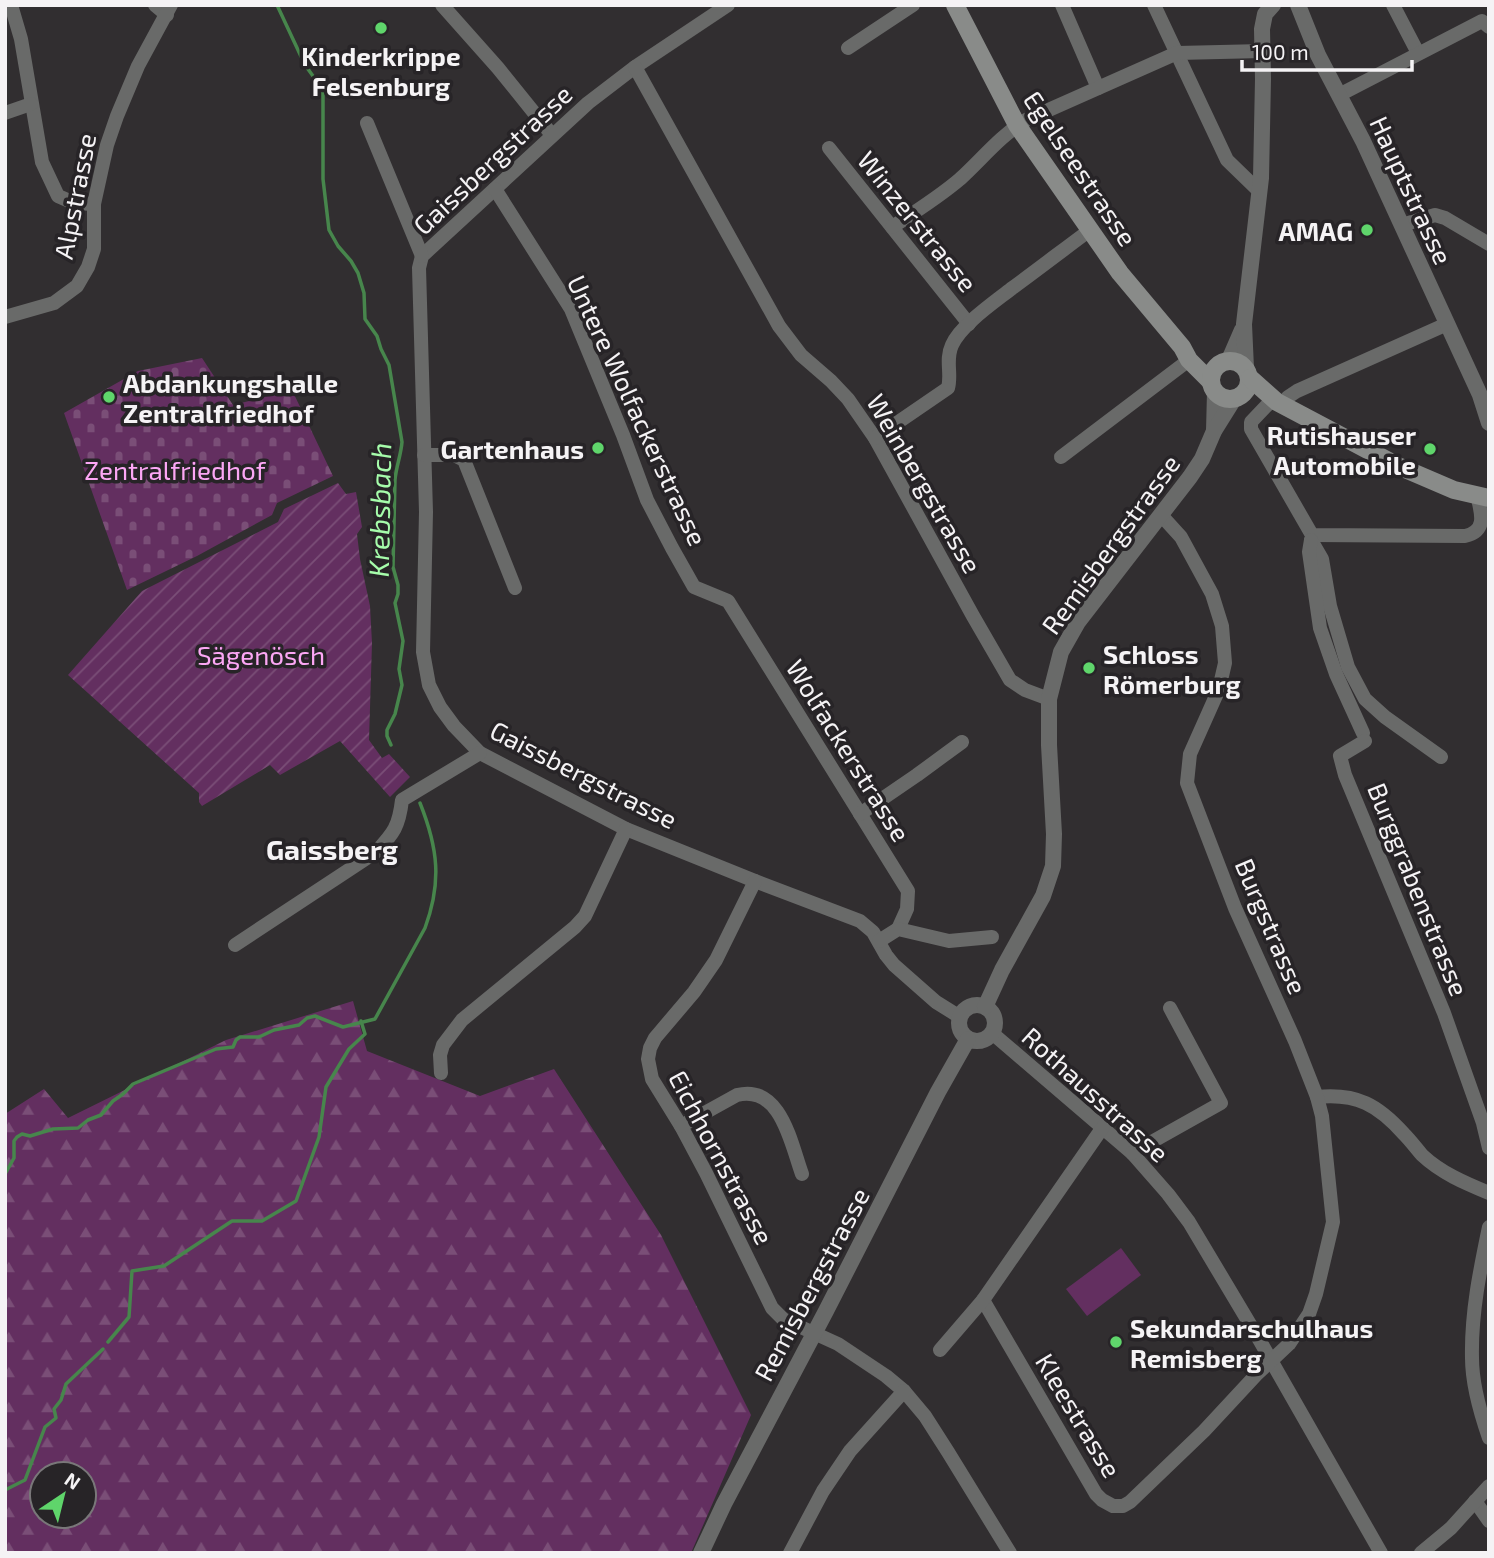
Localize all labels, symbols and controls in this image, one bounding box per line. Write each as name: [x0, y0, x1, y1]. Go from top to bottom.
marker: Kinderkrippe Felsenburg: [373, 20, 389, 36]
scale bar: [1242, 28, 1412, 72]
text: 100 m: [1252, 39, 1309, 64]
place label: Kinderkrippe Felsenburg: [301, 40, 461, 101]
street label: Gaissbergstrasse: [406, 78, 578, 240]
street label: Egelseestrasse: [1018, 85, 1144, 251]
street label: Hauptstrasse: [1364, 111, 1460, 269]
street label: Alpstrasse: [47, 131, 101, 261]
street label: Winzerstrasse: [852, 144, 984, 298]
place label: AMAG: [1279, 215, 1353, 246]
marker: AMAG: [1359, 222, 1375, 238]
street label: Untere Wolfackerstrasse: [562, 270, 714, 550]
place label: Abdankungshalle Zentralfriedhof: [123, 367, 338, 428]
street label: Weinbergstrasse: [861, 388, 989, 578]
marker: Abdankungshalle Zentralfriedhof: [101, 389, 117, 405]
place label: Rutishauser Automobile: [1267, 419, 1416, 480]
place label: Gartenhaus: [441, 433, 584, 464]
marker: Gartenhaus: [590, 440, 606, 456]
marker: Rutishauser Automobile: [1422, 441, 1438, 457]
water label: Krebsbach: [361, 442, 397, 578]
street label: Remisbergstrasse: [1035, 448, 1185, 640]
park label: Zentralfriedhof: [84, 454, 267, 485]
place label: Schloss Römerburg: [1103, 638, 1241, 699]
park label: Sägenösch: [197, 639, 325, 670]
street label: Wolfackerstrasse: [781, 653, 917, 847]
marker: Schloss Römerburg: [1081, 660, 1097, 676]
street label: Gaissbergstrasse: [486, 714, 682, 834]
street label: Burggrabenstrasse: [1362, 778, 1476, 1000]
district label: Gaissberg: [266, 832, 398, 866]
street label: Burgstrasse: [1230, 854, 1314, 998]
street label: Rothausstrasse: [1016, 1020, 1176, 1168]
street label: Eichhornstrasse: [663, 1065, 781, 1249]
street label: Remisbergstrasse: [747, 1182, 875, 1386]
place label: Sekundarschulhaus Remisberg: [1130, 1312, 1373, 1373]
marker: Sekundarschulhaus Remisberg: [1108, 1334, 1124, 1350]
street label: Kleestrasse: [1030, 1347, 1128, 1483]
north arrow: [28, 1460, 98, 1530]
text: N: [61, 1467, 85, 1494]

